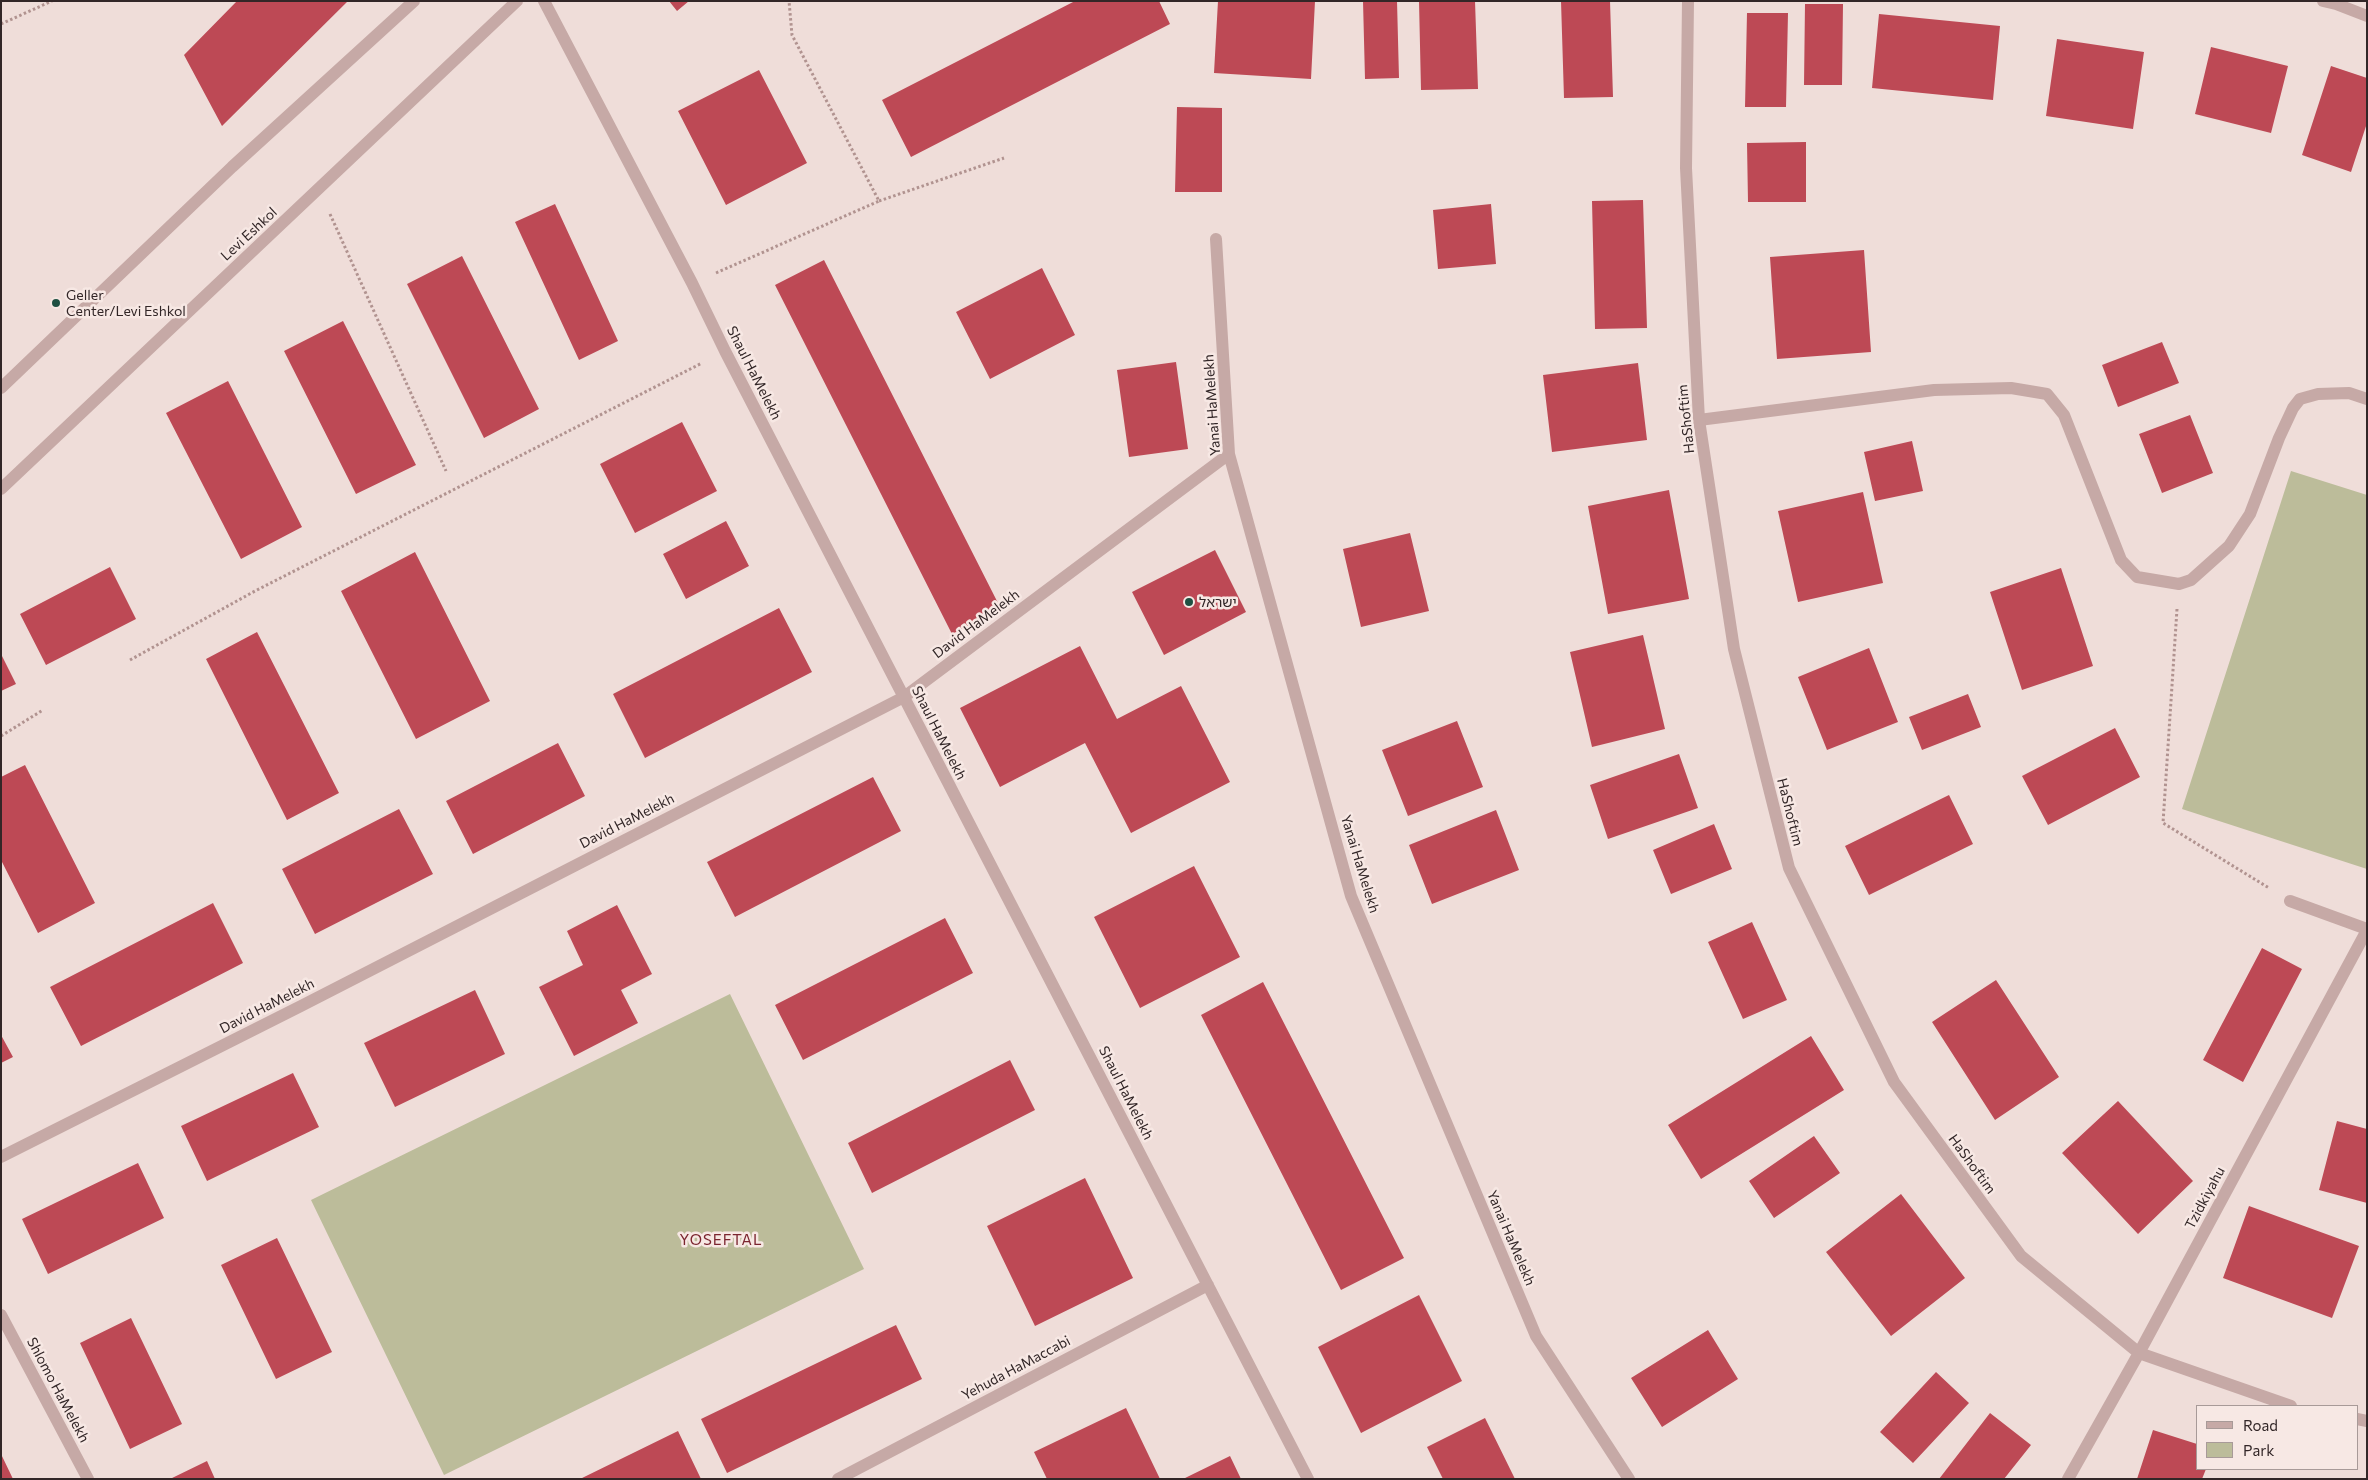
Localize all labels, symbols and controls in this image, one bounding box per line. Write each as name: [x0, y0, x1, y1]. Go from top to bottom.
street label: Levi Eshkol: [217, 204, 281, 264]
place label: Geller Center/Levi Eshkol: [66, 287, 186, 320]
marker: Geller Center/Levi Eshkol: [50, 297, 62, 309]
street label: Shaul HaMelekh: [723, 323, 785, 423]
street label: Yanai HaMelekh: [1200, 354, 1224, 456]
street label: HaShoftim: [1674, 384, 1698, 454]
street label: David HaMelekh: [929, 586, 1023, 662]
place label: ישראל: [1199, 594, 1237, 610]
marker: ישראל: [1183, 596, 1195, 608]
street label: Shaul HaMelekh: [908, 683, 970, 783]
street label: HaShoftim: [1773, 776, 1807, 848]
street label: David HaMelekh: [577, 790, 677, 852]
street label: Yanai HaMelekh: [1337, 813, 1383, 915]
street label: David HaMelekh: [217, 975, 317, 1037]
street label: Shaul HaMelekh: [1095, 1043, 1157, 1143]
street label: HaShoftim: [1945, 1131, 1999, 1197]
street label: Tzidkiyahu: [2182, 1164, 2228, 1232]
street label: Yanai HaMelekh: [1483, 1188, 1539, 1288]
district label: YOSEFTAL: [678, 1231, 764, 1249]
street label: Yehuda HaMaccabi: [959, 1332, 1073, 1404]
street label: Shlomo HaMelekh: [23, 1335, 93, 1445]
legend: [2196, 1405, 2358, 1470]
text: Road: [2243, 1416, 2278, 1434]
text: Park: [2243, 1441, 2274, 1459]

